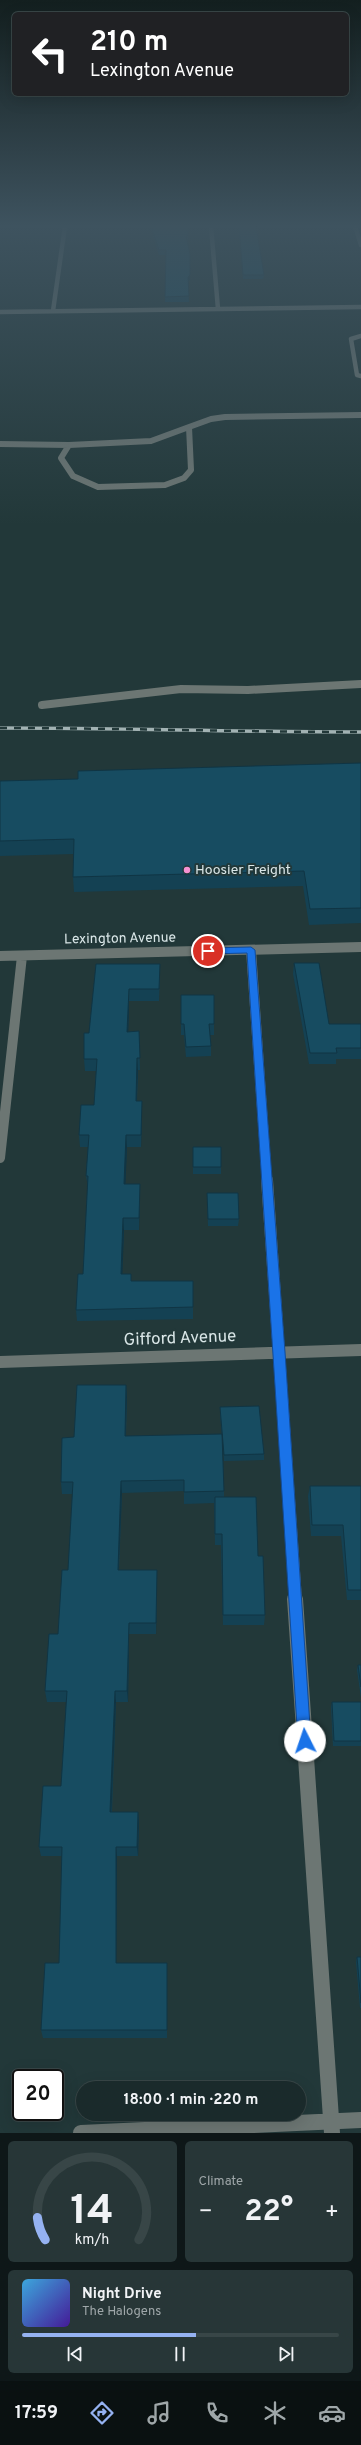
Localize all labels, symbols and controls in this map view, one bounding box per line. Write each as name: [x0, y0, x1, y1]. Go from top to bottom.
text: 210 m: [90, 25, 168, 61]
icon: left: [24, 28, 76, 80]
text: Lexington Avenue: [90, 60, 234, 83]
place label: Hoosier Freight: [195, 862, 291, 879]
marker: Hoosier Freight: [182, 865, 192, 875]
street label: Lexington Avenue: [64, 930, 176, 948]
pin: [191, 934, 225, 968]
icon: arrive: [197, 940, 219, 962]
street label: Gifford Avenue: [123, 1326, 237, 1352]
position arrow: [284, 1720, 326, 1762]
speed limit sign: 20: [12, 2069, 64, 2121]
text: 18:00 · 1 min · 220 m: [124, 2091, 258, 2110]
text: Climate: [199, 2174, 243, 2190]
text: 14: [71, 2185, 114, 2238]
text: 22°: [244, 2194, 293, 2231]
text: −: [199, 2199, 213, 2226]
text: +: [325, 2199, 339, 2226]
text: km/h: [75, 2230, 110, 2248]
text: Night Drive: [82, 2285, 162, 2304]
text: The Halogens: [82, 2304, 161, 2320]
icon: previous: [64, 2343, 86, 2365]
icon: pause: [169, 2343, 191, 2365]
icon: next: [275, 2343, 297, 2365]
icon: directions: [88, 2399, 116, 2427]
icon: music: [145, 2399, 173, 2427]
icon: phone: [203, 2399, 231, 2427]
icon: climate: [261, 2399, 289, 2427]
icon: car: [318, 2399, 346, 2427]
text: 17:59: [15, 2402, 58, 2425]

